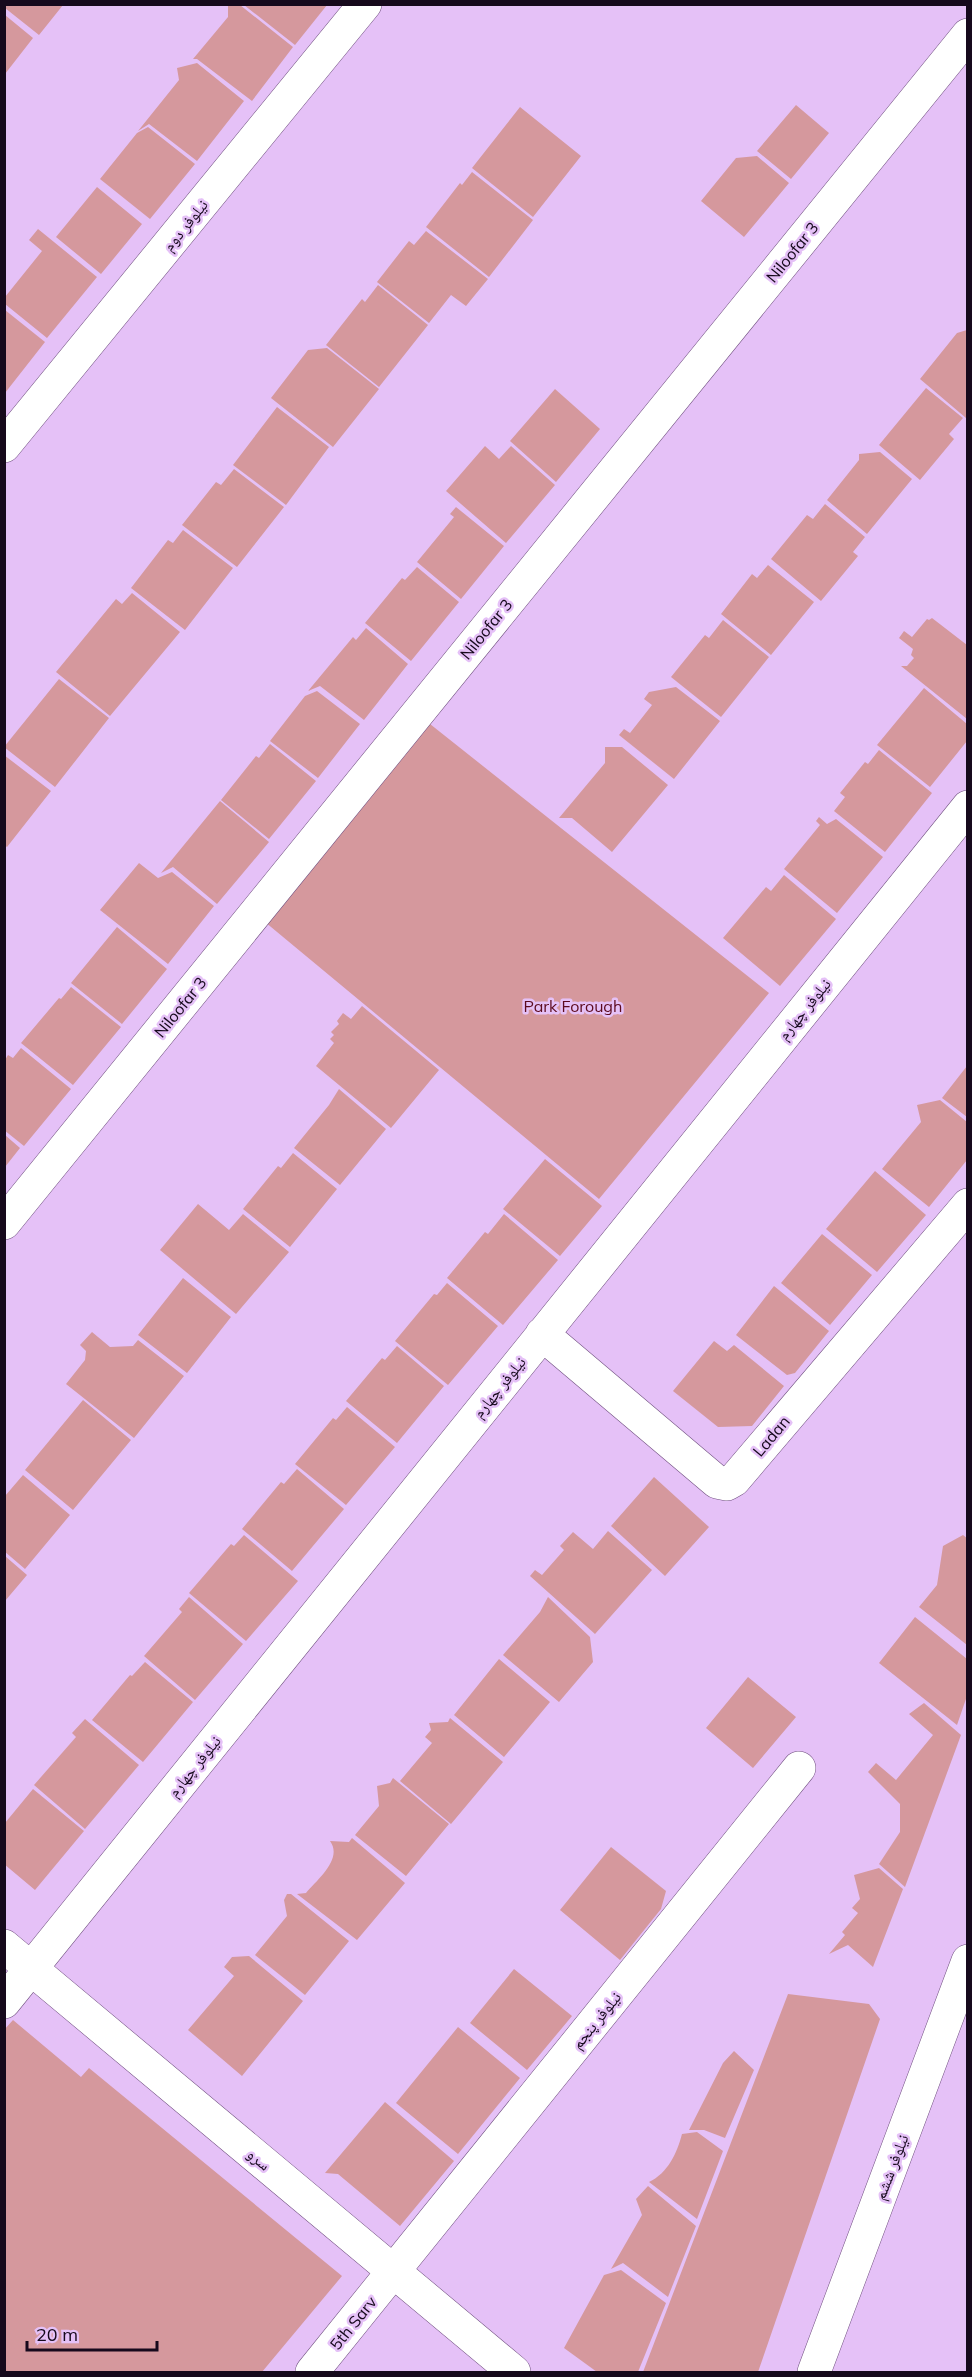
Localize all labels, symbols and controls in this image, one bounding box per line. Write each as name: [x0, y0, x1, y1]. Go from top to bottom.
street label: نیلوفر دوم: [158, 195, 213, 256]
street label: Niloofar 3: [761, 218, 823, 286]
street label: Niloofar 3: [455, 595, 517, 663]
street label: Niloofar 3: [149, 973, 211, 1041]
street label: نیلوفر چهارم: [773, 974, 836, 1044]
park label: Park Forough: [524, 996, 622, 1016]
street label: نیلوفر چهارم: [468, 1352, 531, 1422]
street label: Ladan: [748, 1412, 794, 1460]
street label: نیلوفر چهارم: [163, 1731, 226, 1801]
street label: نیلوفر پنجم: [567, 1987, 626, 2053]
street label: نیلوفر ششم: [869, 2131, 914, 2203]
street label: سرو: [243, 2143, 275, 2175]
street label: 5th Sarv: [325, 2292, 381, 2354]
scale bar: [27, 2314, 158, 2352]
text: 20 m: [36, 2323, 78, 2346]

